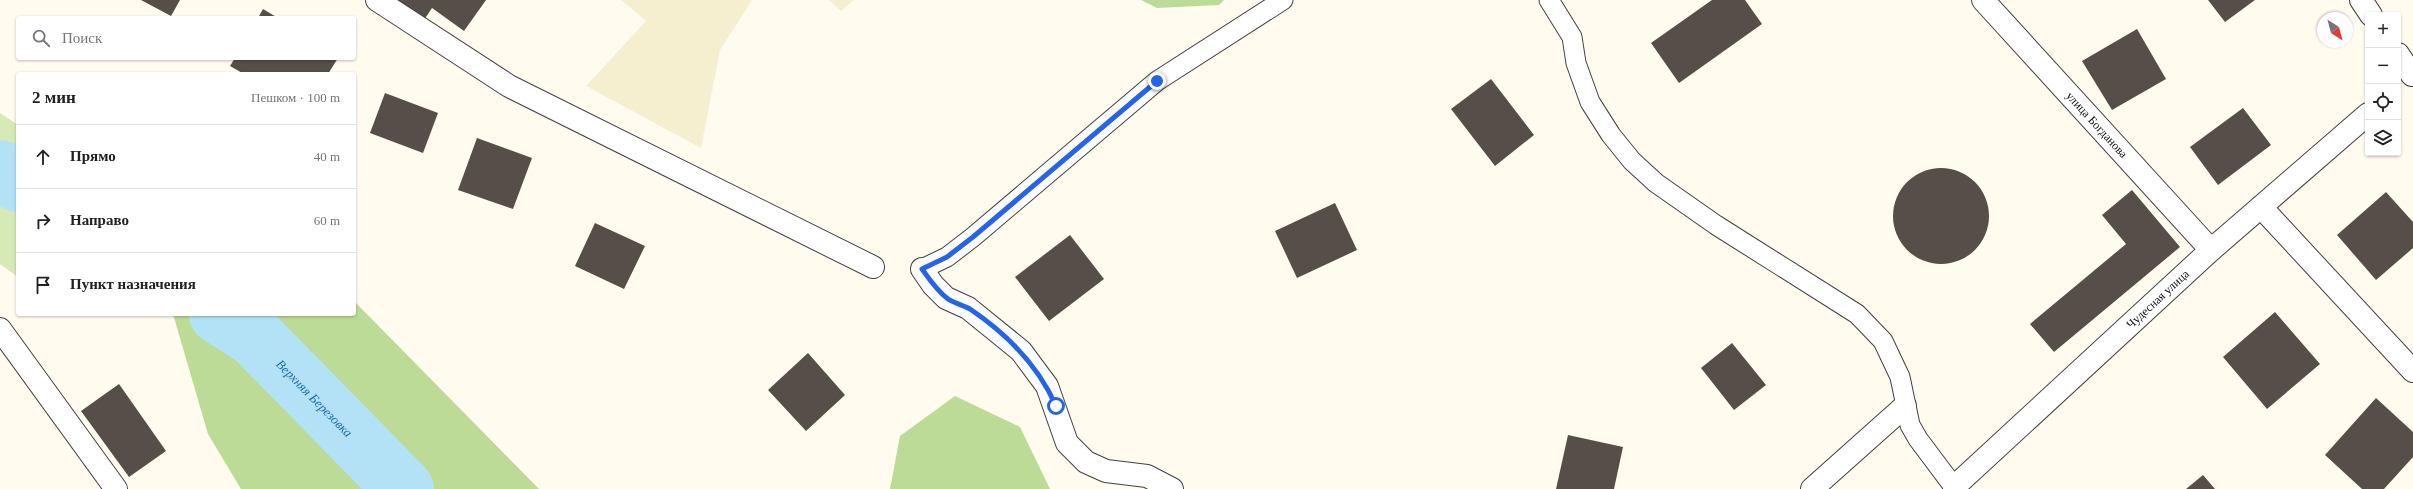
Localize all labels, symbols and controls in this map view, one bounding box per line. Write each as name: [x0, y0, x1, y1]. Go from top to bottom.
north arrow: [2317, 12, 2353, 48]
map controls: [2365, 12, 2401, 156]
button: +: [2365, 12, 2401, 48]
search box: [16, 16, 356, 60]
icon: search: [30, 27, 52, 49]
text: Поиск: [62, 30, 102, 46]
button: −: [2365, 48, 2401, 84]
route end: [1148, 72, 1166, 90]
button: locate: [2365, 84, 2401, 120]
text: 2 мин: [32, 88, 76, 107]
street label: улица Богданова: [2063, 89, 2131, 161]
text: Пешком · 100 m: [251, 90, 340, 105]
button: layers: [2365, 120, 2401, 156]
icon: ahead: [32, 146, 54, 168]
text: Прямо: [70, 148, 116, 164]
text: 40 m: [314, 149, 340, 164]
icon: right: [32, 210, 54, 232]
text: Направо: [70, 212, 129, 228]
text: 60 m: [314, 213, 340, 228]
street label: Чудесная улица: [2124, 266, 2192, 331]
icon: arrive: [32, 274, 54, 296]
text: Пункт назначения: [70, 276, 196, 292]
water label: Верхняя Березовка: [273, 356, 356, 440]
route start: [1047, 397, 1065, 415]

